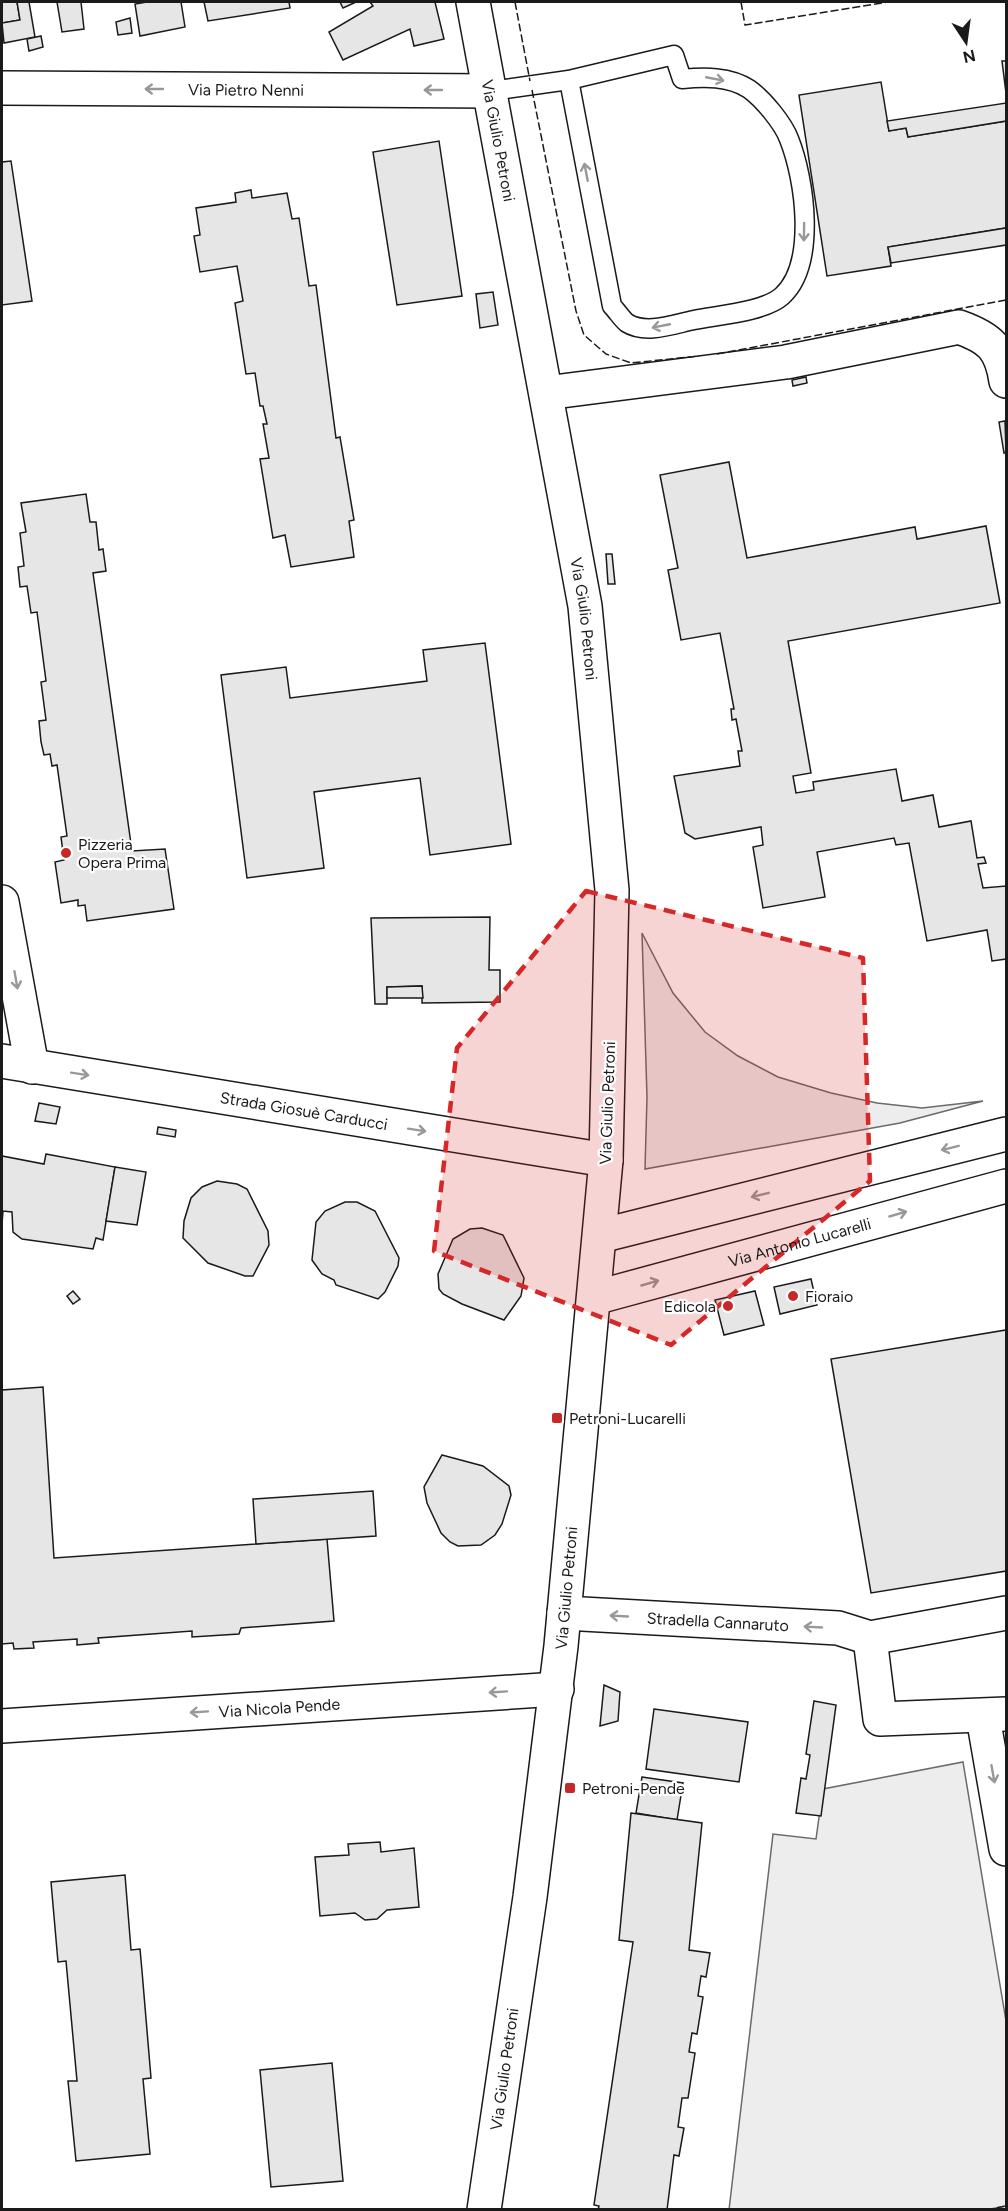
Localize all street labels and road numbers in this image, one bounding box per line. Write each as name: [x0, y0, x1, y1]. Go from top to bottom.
street label: Via Giulio Petroni: [478, 78, 519, 203]
street label: Via Pietro Nenni: [188, 80, 304, 100]
street label: Via Giulio Petroni: [566, 556, 601, 681]
street label: Via Giulio Petroni: [596, 1041, 619, 1165]
street label: Strada Giosuè Carducci: [219, 1088, 389, 1134]
street label: Via Antonio Lucarelli: [726, 1214, 873, 1271]
street label: Via Giulio Petroni: [552, 1526, 581, 1650]
street label: Stradella Cannaruto: [646, 1609, 789, 1635]
street label: Via Nicola Pende: [218, 1694, 341, 1722]
street label: Via Giulio Petroni: [487, 2007, 522, 2131]

